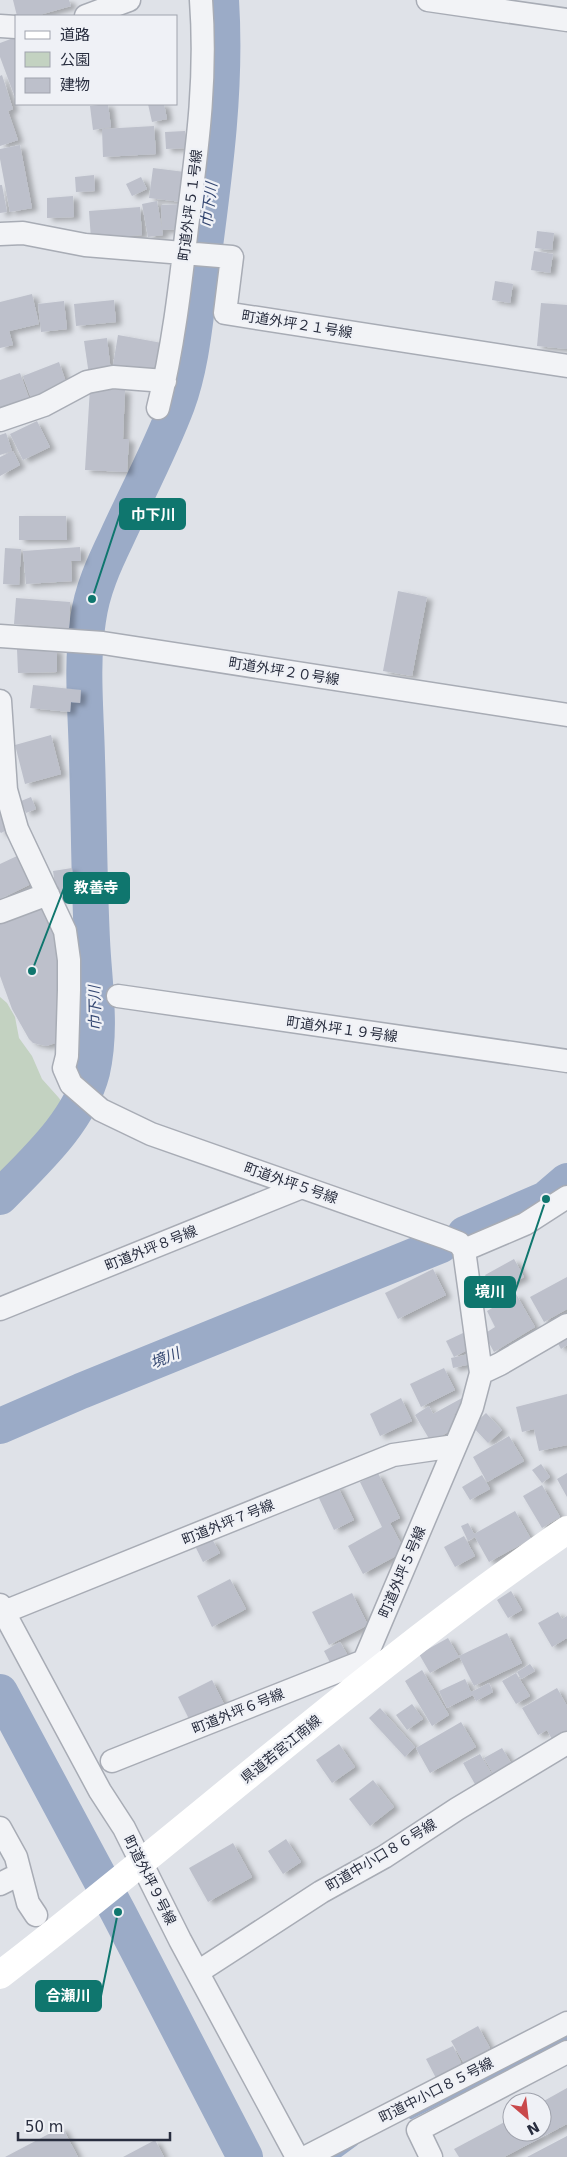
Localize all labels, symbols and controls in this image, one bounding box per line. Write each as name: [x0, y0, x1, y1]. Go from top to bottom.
legend: [15, 15, 178, 105]
text: 道路: [60, 26, 90, 44]
text: 公園: [60, 51, 90, 69]
text: 建物: [60, 76, 90, 94]
street label: 町道外坪５１号線: [175, 148, 205, 262]
water label: 巾下川: [197, 180, 221, 228]
street label: 町道外坪２１号線: [240, 307, 354, 341]
callout: 巾下川: [120, 499, 185, 529]
text: 巾下川: [130, 506, 176, 524]
street label: 町道外坪２０号線: [227, 654, 341, 688]
callout: 教善寺: [64, 873, 129, 903]
text: 教善寺: [73, 879, 119, 897]
water label: 巾下川: [86, 983, 104, 1031]
street label: 町道外坪１９号線: [285, 1013, 399, 1045]
street label: 町道外坪５号線: [242, 1159, 340, 1207]
street label: 町道外坪８号線: [103, 1222, 199, 1274]
callout: 境川: [465, 1277, 515, 1307]
text: 境川: [475, 1283, 505, 1301]
water label: 境川: [148, 1343, 184, 1372]
street label: 町道外坪７号線: [180, 1496, 276, 1548]
street label: 町道外坪５号線: [375, 1524, 429, 1620]
street label: 町道外坪６号線: [190, 1685, 286, 1737]
street label: 県道若宮江南線: [238, 1712, 324, 1786]
street label: 町道中小口８６号線: [323, 1816, 439, 1894]
street label: 町道外坪９号線: [121, 1833, 179, 1927]
callout: 合瀬川: [36, 1981, 101, 2011]
text: 合瀬川: [45, 1987, 91, 2005]
street label: 町道中小口８５号線: [376, 2054, 496, 2126]
north arrow: [502, 2092, 552, 2142]
scale bar: [18, 2110, 170, 2142]
text: 50 m: [25, 2118, 63, 2136]
text: N: [524, 2119, 542, 2138]

